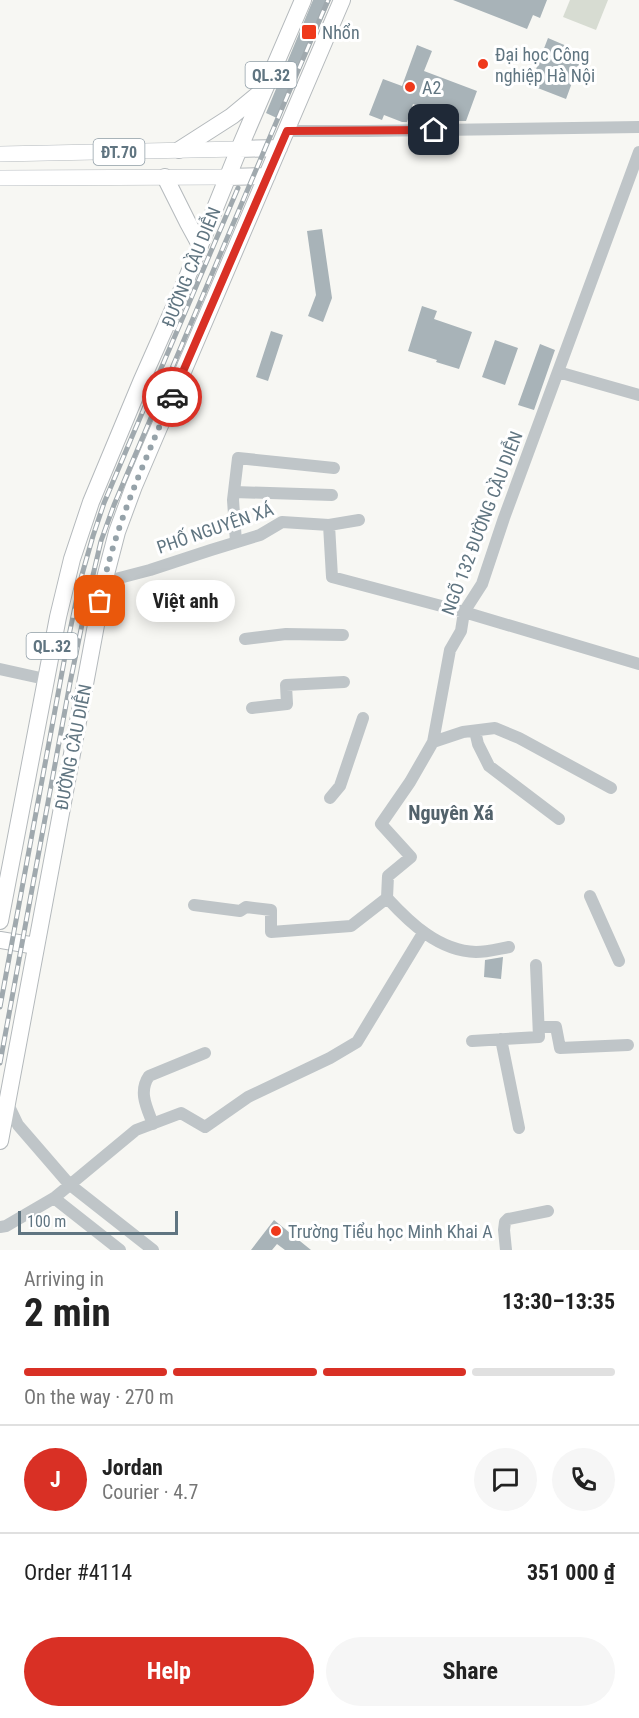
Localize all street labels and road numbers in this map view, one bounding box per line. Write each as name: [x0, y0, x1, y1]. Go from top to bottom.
road number: QL.32: [246, 62, 296, 88]
road number: ĐT.70: [94, 139, 144, 165]
street label: ĐƯỜNG CẦU DIỄN: [156, 204, 225, 330]
street label: NGÕ 132 ĐƯỜNG CẦU DIỄN: [436, 428, 527, 618]
street label: PHỐ NGUYÊN XÁ: [153, 496, 277, 558]
road number: QL.32: [26, 633, 78, 659]
street label: ĐƯỜNG CẦU DIỄN: [50, 682, 95, 812]

